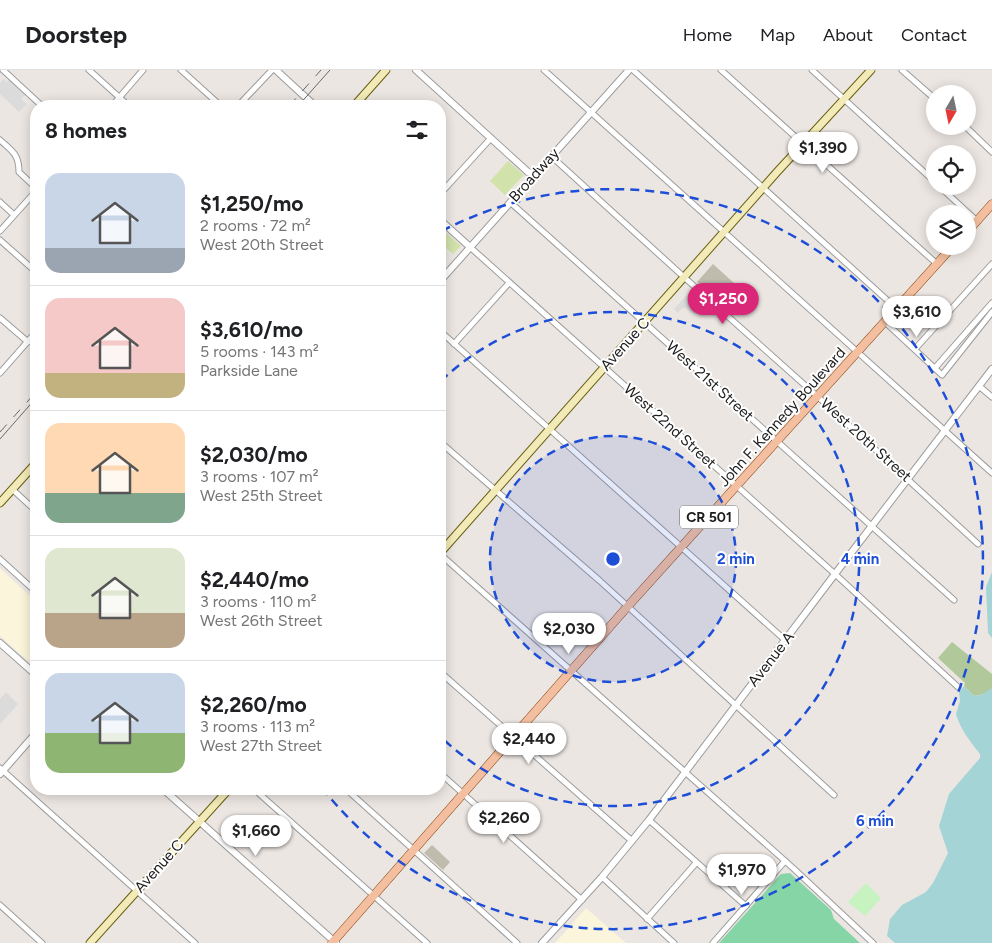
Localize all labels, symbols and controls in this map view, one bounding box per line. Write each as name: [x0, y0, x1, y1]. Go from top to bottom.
text: Doorstep: [25, 20, 127, 49]
text: Home: [683, 24, 732, 46]
text: Map: [760, 24, 795, 46]
text: About: [823, 24, 873, 46]
text: Contact: [901, 24, 967, 46]
north arrow: [926, 85, 976, 135]
map controls: [926, 85, 976, 255]
icon: filters: [403, 116, 431, 144]
text: 8 homes: [45, 118, 127, 143]
pin: $1,390: [782, 132, 864, 174]
text: $1,390: [799, 138, 847, 157]
street label: Broadway: [505, 144, 563, 206]
button: locate: [926, 145, 976, 195]
text: $1,250/mo: [200, 191, 303, 216]
icon: home: [85, 193, 145, 253]
button: layers: [926, 205, 976, 255]
text: 2 rooms · 72 m²: [200, 216, 311, 235]
text: West 20th Street: [200, 235, 324, 254]
pin: $1,250: [682, 282, 764, 325]
text: $1,250: [699, 289, 747, 308]
pin: $3,610: [876, 296, 958, 338]
text: $3,610: [893, 302, 941, 321]
street label: Avenue C: [596, 314, 654, 374]
text: $3,610/mo: [200, 317, 303, 342]
icon: home: [85, 318, 145, 378]
street label: West 21st Street: [663, 337, 758, 425]
text: 5 rooms · 143 m²: [200, 342, 319, 361]
street label: John F. Kennedy Boulevard: [715, 344, 849, 490]
text: Parkside Lane: [200, 361, 298, 380]
street label: West 22nd Street: [620, 380, 720, 472]
street label: West 20th Street: [817, 394, 915, 486]
text: $2,030/mo: [200, 442, 308, 467]
icon: home: [85, 443, 145, 503]
text: 3 rooms · 107 m²: [200, 467, 318, 486]
text: West 25th Street: [200, 486, 323, 505]
road number: CR 501: [680, 506, 738, 528]
centre of rings: [604, 550, 622, 568]
text: 2 min: [717, 550, 755, 568]
text: 4 min: [841, 550, 879, 568]
text: $2,440/mo: [200, 567, 309, 592]
icon: home: [85, 568, 145, 628]
text: 3 rooms · 110 m²: [200, 592, 316, 611]
text: West 26th Street: [200, 611, 323, 630]
pin: $2,030: [528, 612, 610, 655]
text: $2,030: [543, 619, 595, 638]
street label: Avenue A: [744, 628, 798, 690]
text: $2,260/mo: [200, 692, 307, 717]
icon: home: [85, 693, 145, 753]
text: 3 rooms · 113 m²: [200, 717, 315, 736]
pin: $2,440: [488, 722, 570, 765]
text: $2,440: [503, 729, 555, 748]
text: West 27th Street: [200, 736, 322, 755]
pin: $2,260: [463, 802, 545, 844]
text: $2,260: [478, 808, 530, 827]
text: 6 min: [856, 812, 894, 830]
pin: $1,660: [215, 814, 297, 857]
text: $1,660: [232, 821, 280, 840]
street label: Avenue C: [130, 836, 188, 896]
pin: $1,970: [701, 854, 783, 896]
text: $1,970: [718, 860, 766, 879]

